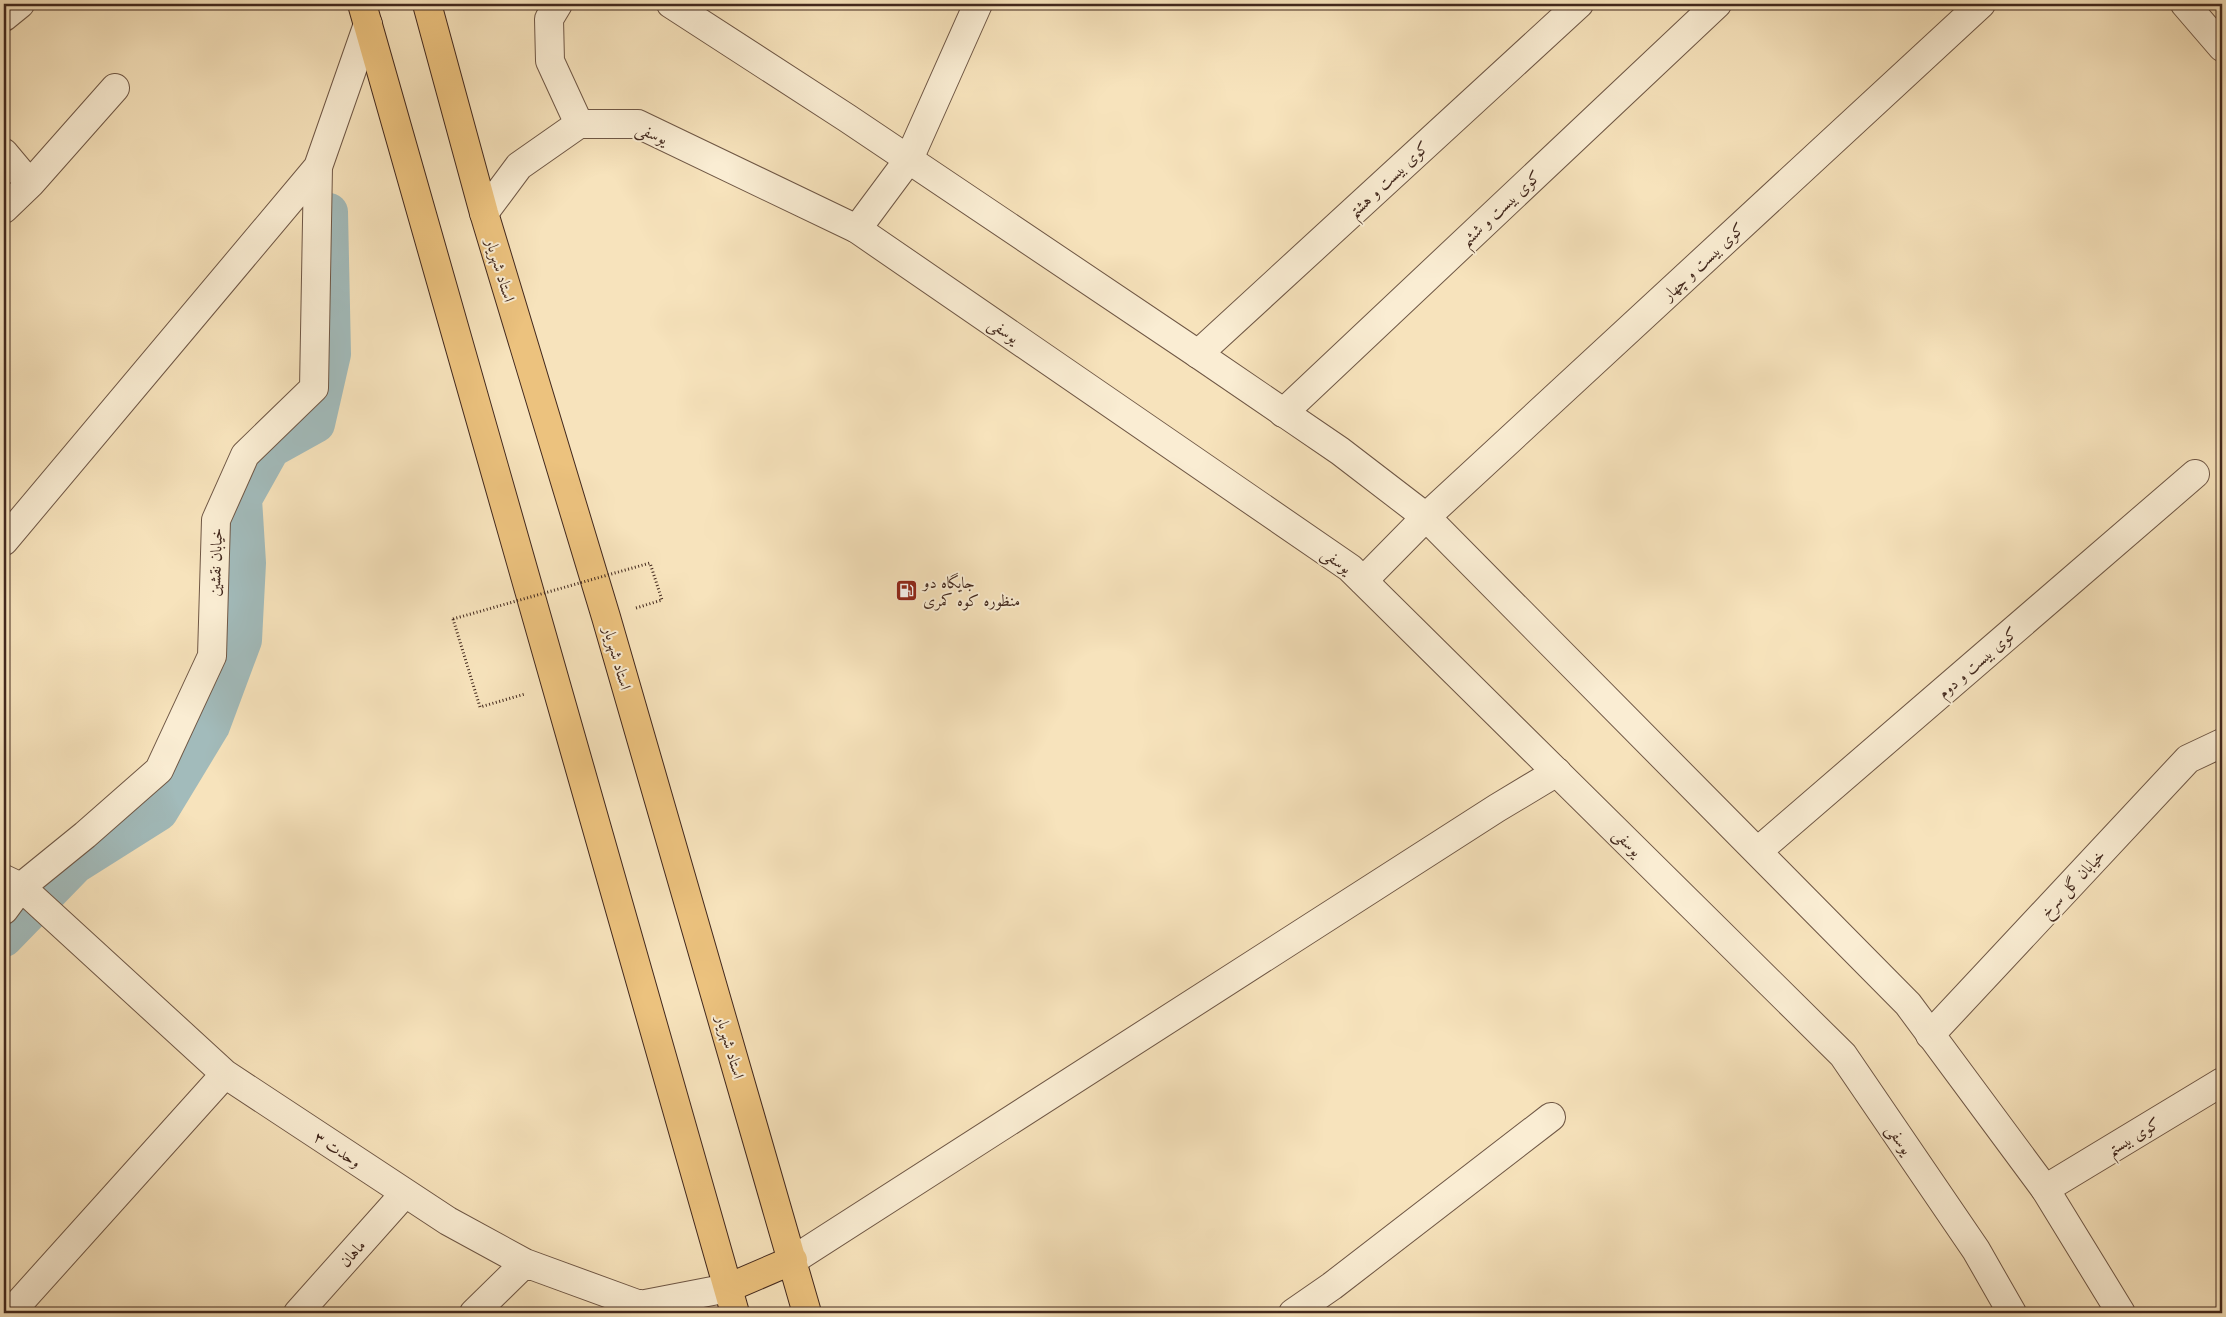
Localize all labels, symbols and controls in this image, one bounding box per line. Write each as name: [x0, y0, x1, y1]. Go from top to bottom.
street label: یوسفی: [633, 118, 672, 150]
street label: کوی بیست و هشتم: [1343, 136, 1438, 227]
street label: کوی بیست و ششم: [1456, 166, 1549, 255]
street label: کوی بیست و چهار: [1656, 218, 1750, 307]
street label: استاد شهریار: [479, 234, 520, 305]
street label: یوسفی: [984, 313, 1024, 349]
street label: خیابان نقشین: [204, 527, 228, 597]
street label: یوسفی: [1317, 542, 1357, 580]
place label: جایگاه دو منظوره کوه کمری: [921, 572, 1020, 612]
fuel station icon: جایگاه دو منظوره کوه کمری: [895, 579, 919, 603]
street label: استاد شهریار: [597, 622, 637, 693]
street label: کوی بیست و دوم: [1933, 622, 2024, 706]
street label: یوسفی: [1608, 824, 1647, 863]
street label: خیابان گل سرخ: [2035, 845, 2112, 925]
street label: استاد شهریار: [710, 1011, 750, 1082]
street label: کوی بیستم: [2103, 1112, 2167, 1166]
street label: یوسفی: [1881, 1120, 1918, 1160]
street label: وحدت ۳: [310, 1126, 365, 1173]
street label: ماهان: [335, 1235, 371, 1272]

